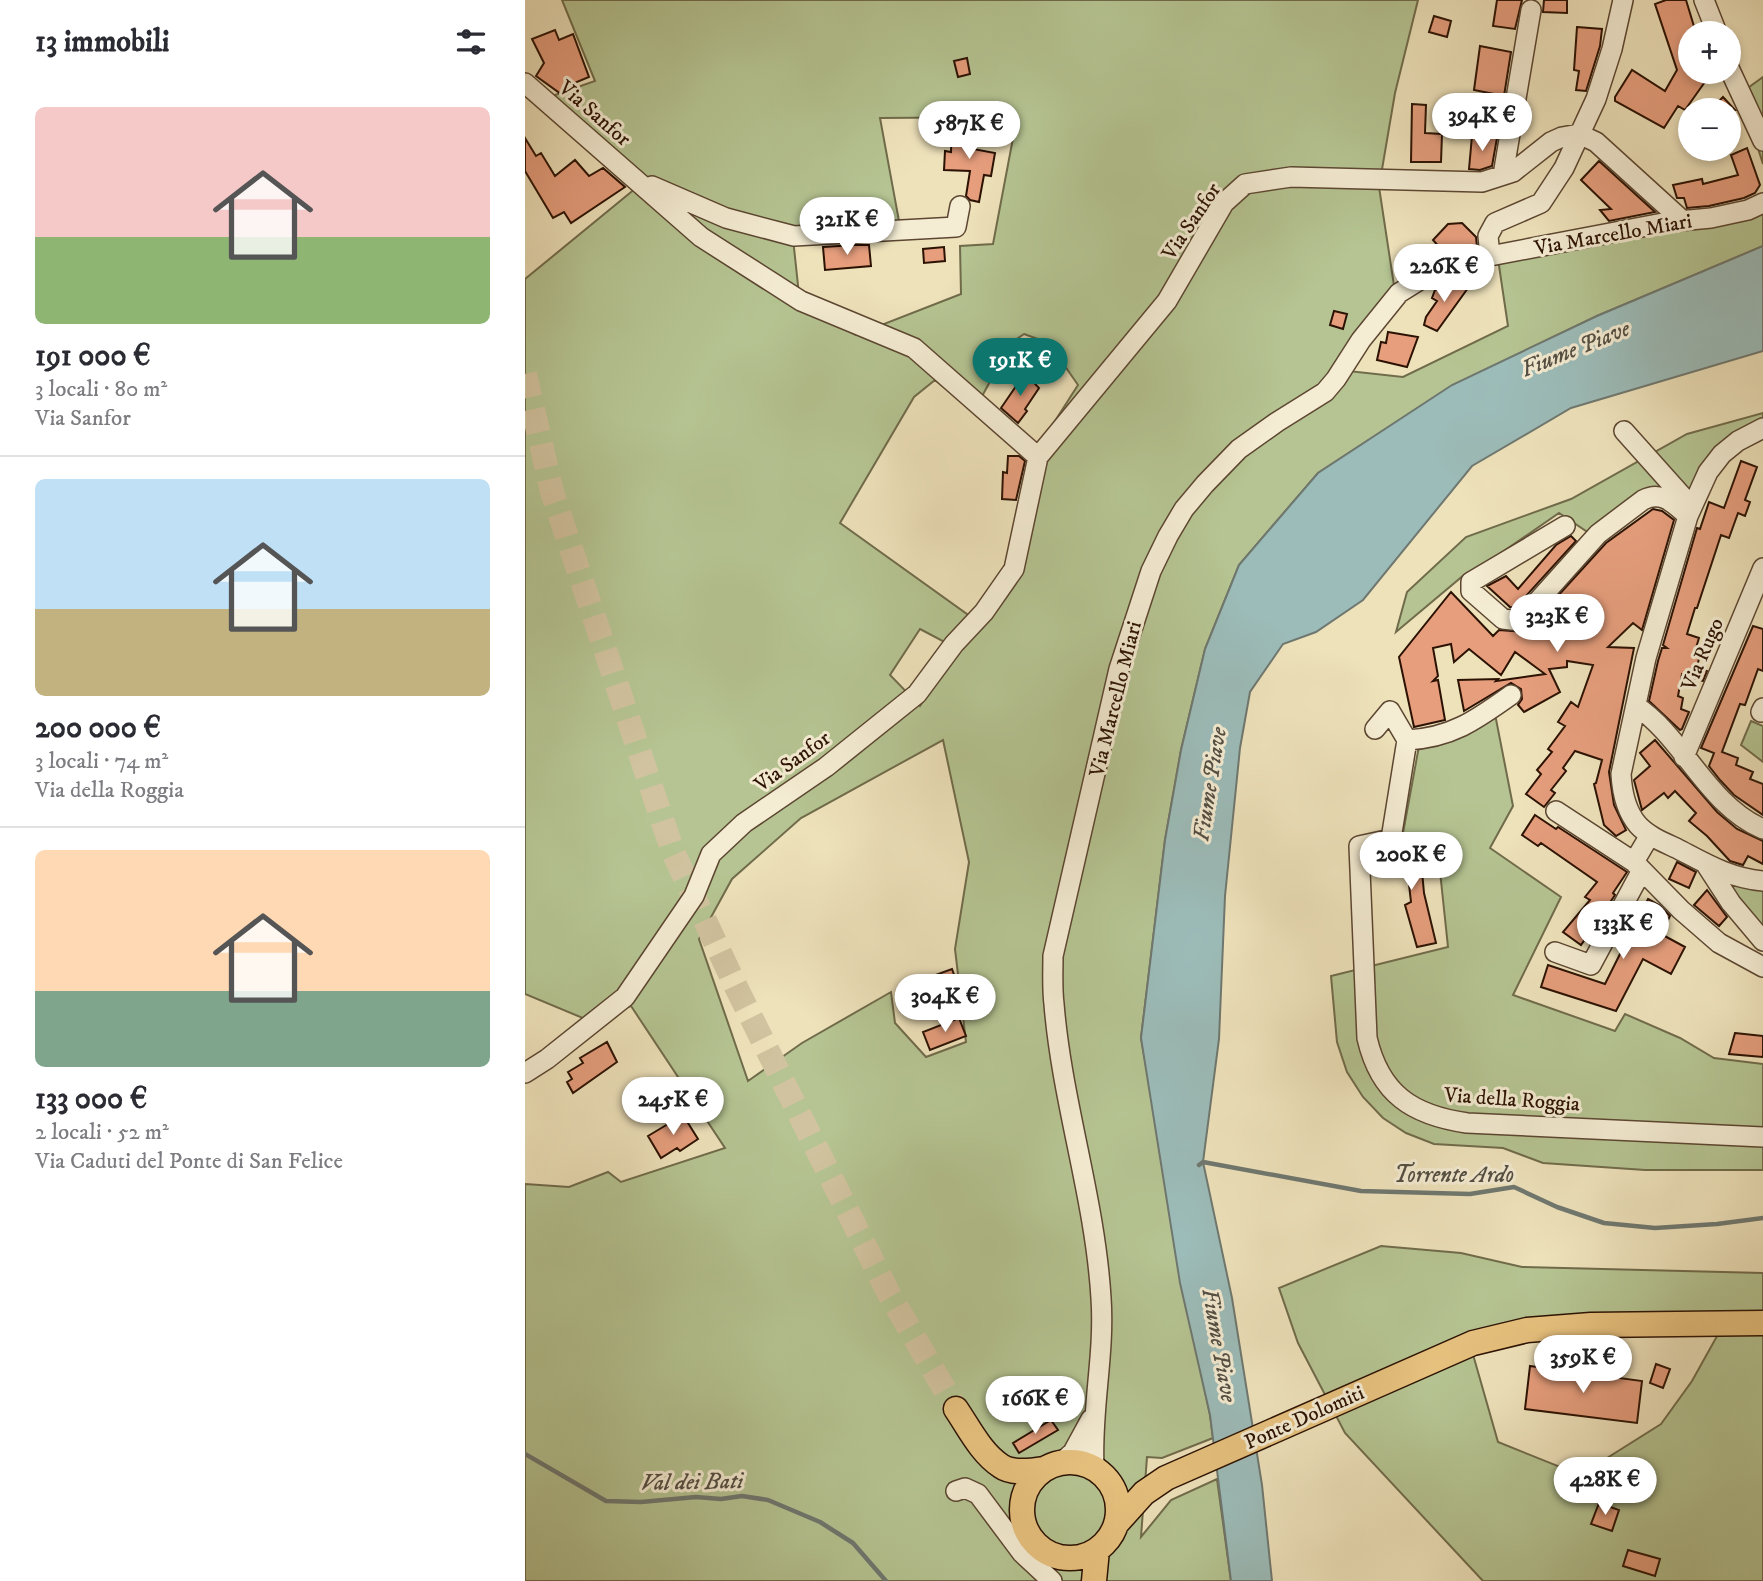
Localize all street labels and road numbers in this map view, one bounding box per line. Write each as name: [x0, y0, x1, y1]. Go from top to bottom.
street label: Via Sanfor: [552, 75, 636, 152]
street label: Via Sanfor: [1156, 178, 1227, 266]
street label: Via Marcello Miari: [1531, 208, 1694, 262]
street label: Via Rugo: [1676, 614, 1730, 696]
street label: Via Marcello Miari: [1084, 619, 1148, 781]
street label: Via Sanfor: [749, 725, 836, 799]
street label: Via della Roggia: [1442, 1082, 1581, 1118]
street label: Ponte Dolomiti: [1241, 1380, 1368, 1456]

